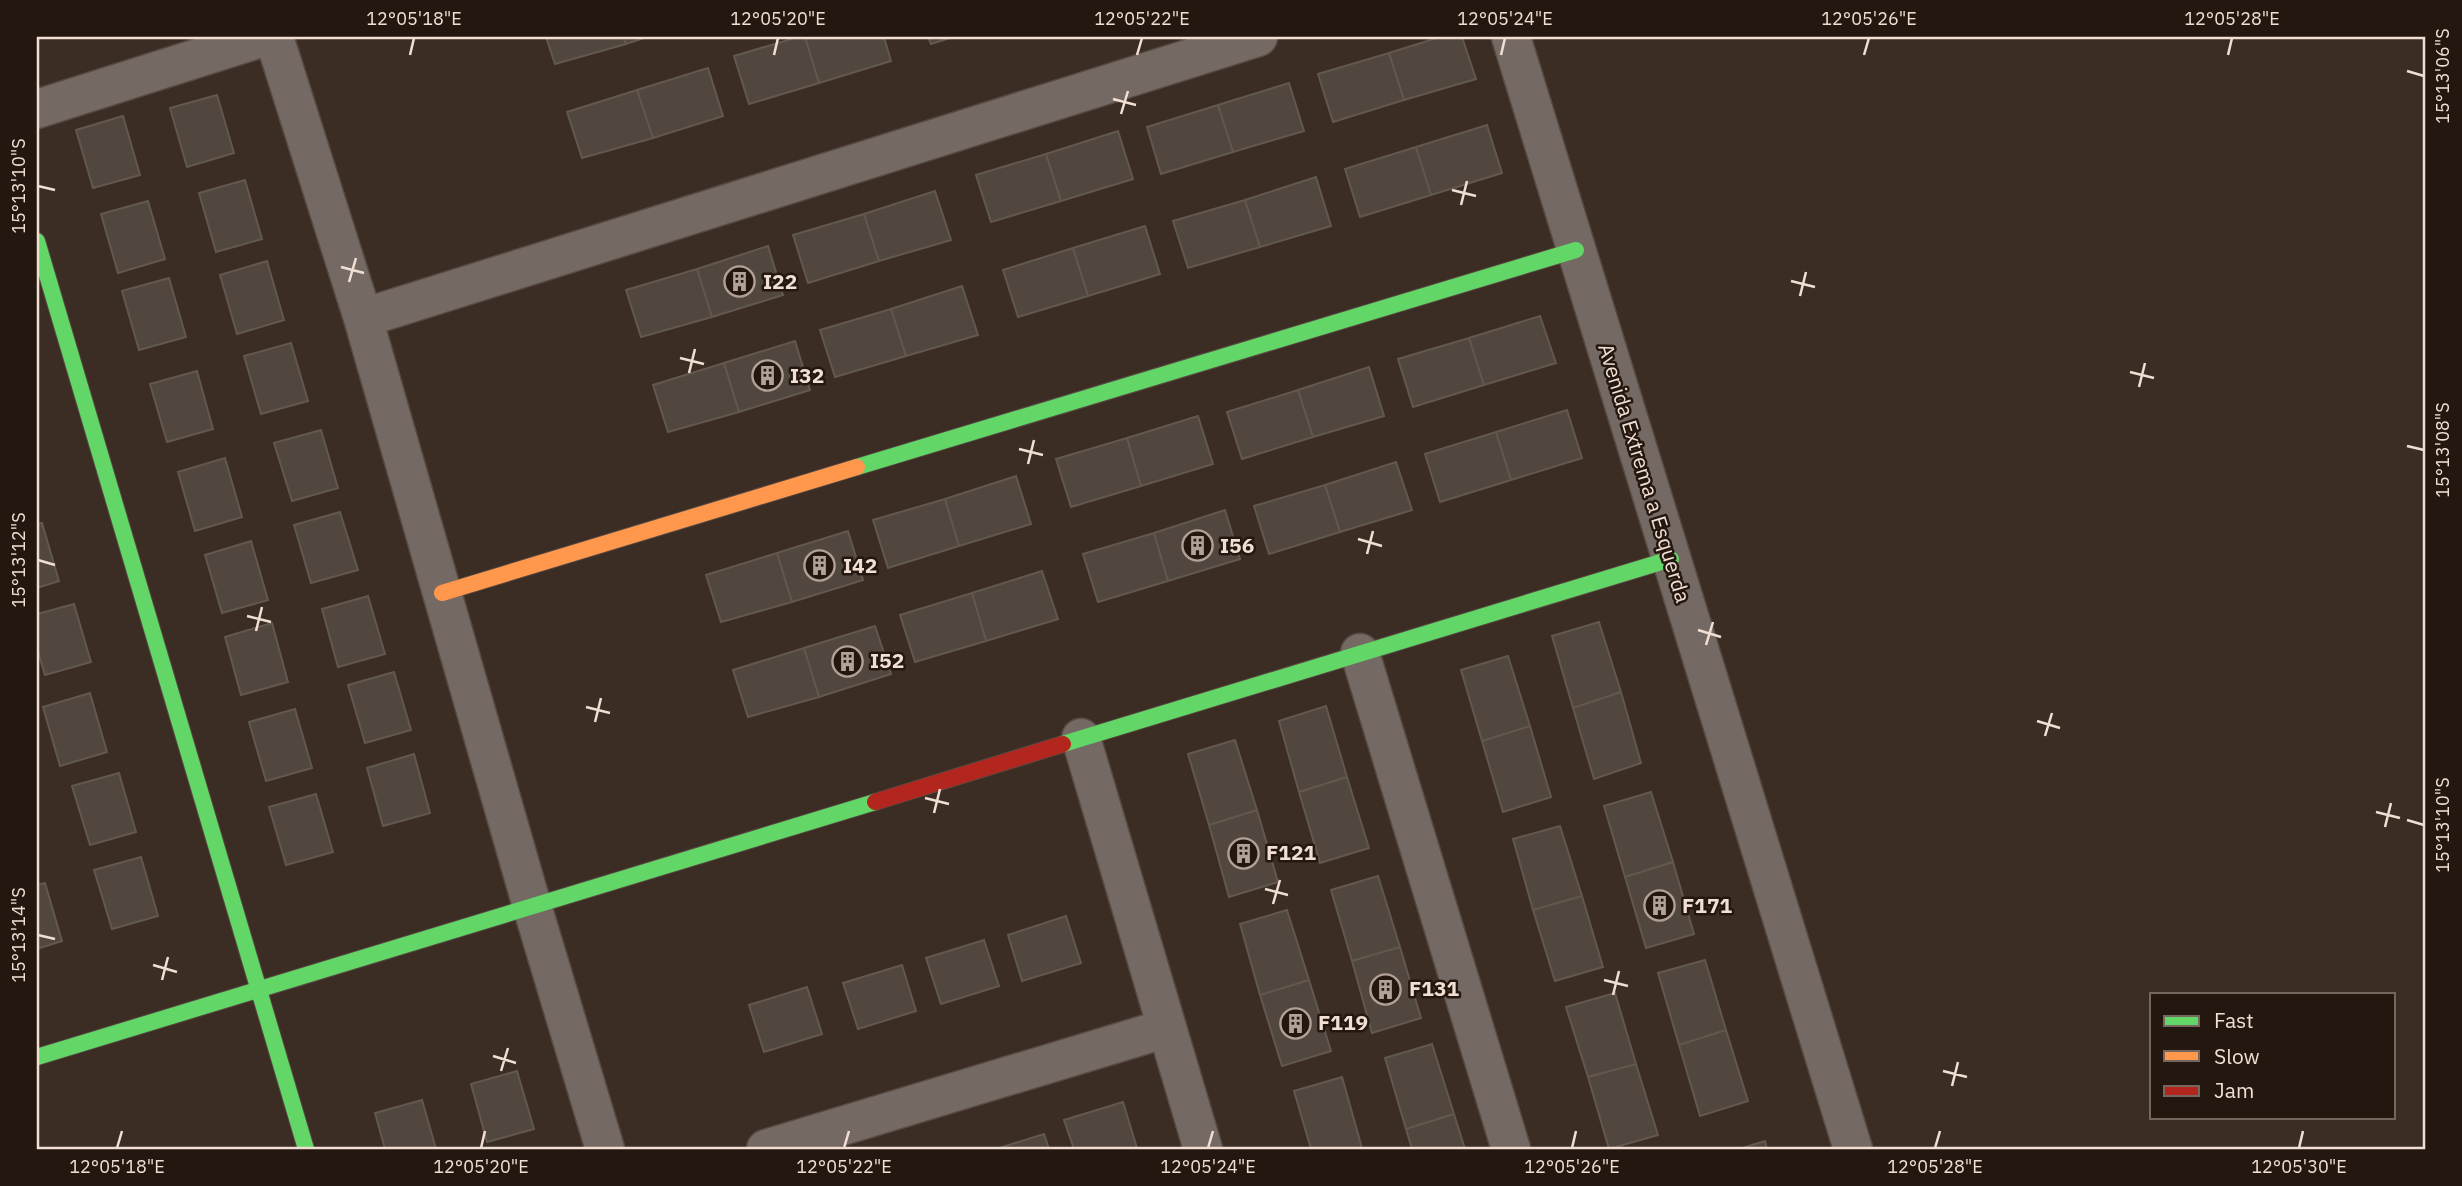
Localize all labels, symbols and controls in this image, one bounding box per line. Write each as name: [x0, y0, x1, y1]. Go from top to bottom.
text: 12°05'18"E: [366, 7, 462, 30]
text: 12°05'20"E: [730, 7, 826, 30]
text: 12°05'22"E: [1094, 7, 1190, 30]
text: 12°05'24"E: [1457, 7, 1553, 30]
text: 12°05'26"E: [1821, 7, 1917, 30]
text: 12°05'28"E: [2184, 7, 2280, 30]
text: 15°13'06"S: [2431, 28, 2454, 124]
text: 15°13'10"S: [7, 138, 30, 234]
building icon: I22: [723, 265, 757, 299]
place label: I22: [763, 267, 797, 295]
street label: Avenida Extrema a Esquerda: [1592, 340, 1698, 606]
building icon: I32: [750, 359, 784, 393]
place label: I32: [790, 361, 824, 389]
text: 15°13'08"S: [2431, 402, 2454, 498]
text: 15°13'12"S: [7, 512, 30, 608]
building icon: I56: [1180, 529, 1214, 563]
place label: I56: [1220, 531, 1254, 559]
building icon: I42: [803, 549, 837, 583]
place label: I42: [843, 551, 877, 579]
building icon: I52: [830, 644, 864, 678]
place label: I52: [870, 646, 904, 674]
text: 15°13'10"S: [2431, 777, 2454, 873]
building icon: F121: [1226, 836, 1260, 870]
place label: F121: [1266, 838, 1316, 866]
text: 15°13'14"S: [7, 887, 30, 983]
building icon: F171: [1642, 889, 1676, 923]
place label: F171: [1682, 891, 1732, 919]
building icon: F131: [1369, 972, 1403, 1006]
place label: F131: [1409, 974, 1459, 1002]
legend: [2150, 993, 2396, 1120]
building icon: F119: [1278, 1006, 1312, 1040]
text: Fast: [2214, 1006, 2254, 1034]
place label: F119: [1318, 1008, 1368, 1036]
text: Slow: [2214, 1042, 2260, 1070]
text: Jam: [2214, 1076, 2254, 1104]
text: 12°05'18"E: [69, 1155, 165, 1178]
text: 12°05'20"E: [433, 1155, 529, 1178]
text: 12°05'22"E: [796, 1155, 892, 1178]
text: 12°05'24"E: [1160, 1155, 1256, 1178]
text: 12°05'26"E: [1524, 1155, 1620, 1178]
text: 12°05'28"E: [1887, 1155, 1983, 1178]
text: 12°05'30"E: [2251, 1155, 2347, 1178]

